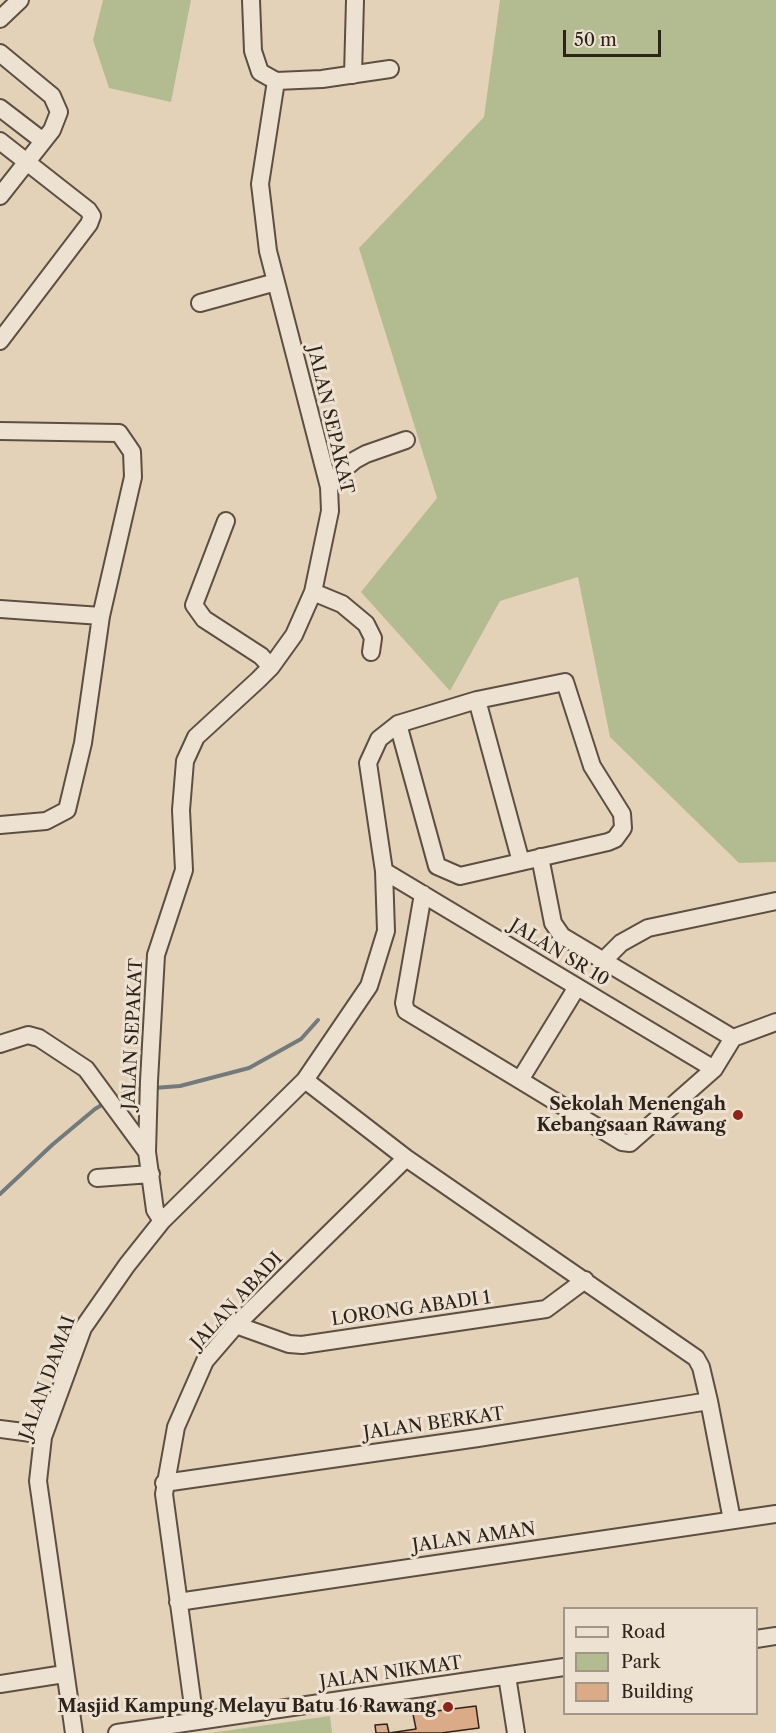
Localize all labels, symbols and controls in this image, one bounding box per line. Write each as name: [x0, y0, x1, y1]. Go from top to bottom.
scale bar: [566, 18, 664, 56]
text: 50 m: [574, 29, 617, 51]
street label: JALAN SEPAKAT: [302, 344, 358, 496]
street label: JALAN SR 10: [505, 915, 613, 991]
street label: JALAN SEPAKAT: [118, 958, 148, 1110]
place label: Sekolah Menengah Kebangsaan Rawang: [537, 1094, 726, 1136]
marker: Sekolah Menengah Kebangsaan Rawang: [731, 1108, 745, 1122]
street label: JALAN ABADI: [187, 1248, 287, 1354]
street label: LORONG ABADI 1: [330, 1287, 492, 1331]
street label: JALAN DAMAI: [16, 1313, 80, 1443]
street label: JALAN BERKAT: [362, 1403, 506, 1445]
street label: JALAN AMAN: [411, 1519, 537, 1557]
legend: [563, 1607, 758, 1715]
text: Road: [621, 1621, 666, 1643]
text: Park: [621, 1651, 660, 1673]
street label: JALAN NIKMAT: [318, 1652, 464, 1694]
text: Building: [621, 1681, 693, 1703]
place label: Masjid Kampung Melayu Batu 16 Rawang: [58, 1696, 436, 1718]
marker: Masjid Kampung Melayu Batu 16 Rawang: [441, 1700, 455, 1714]

